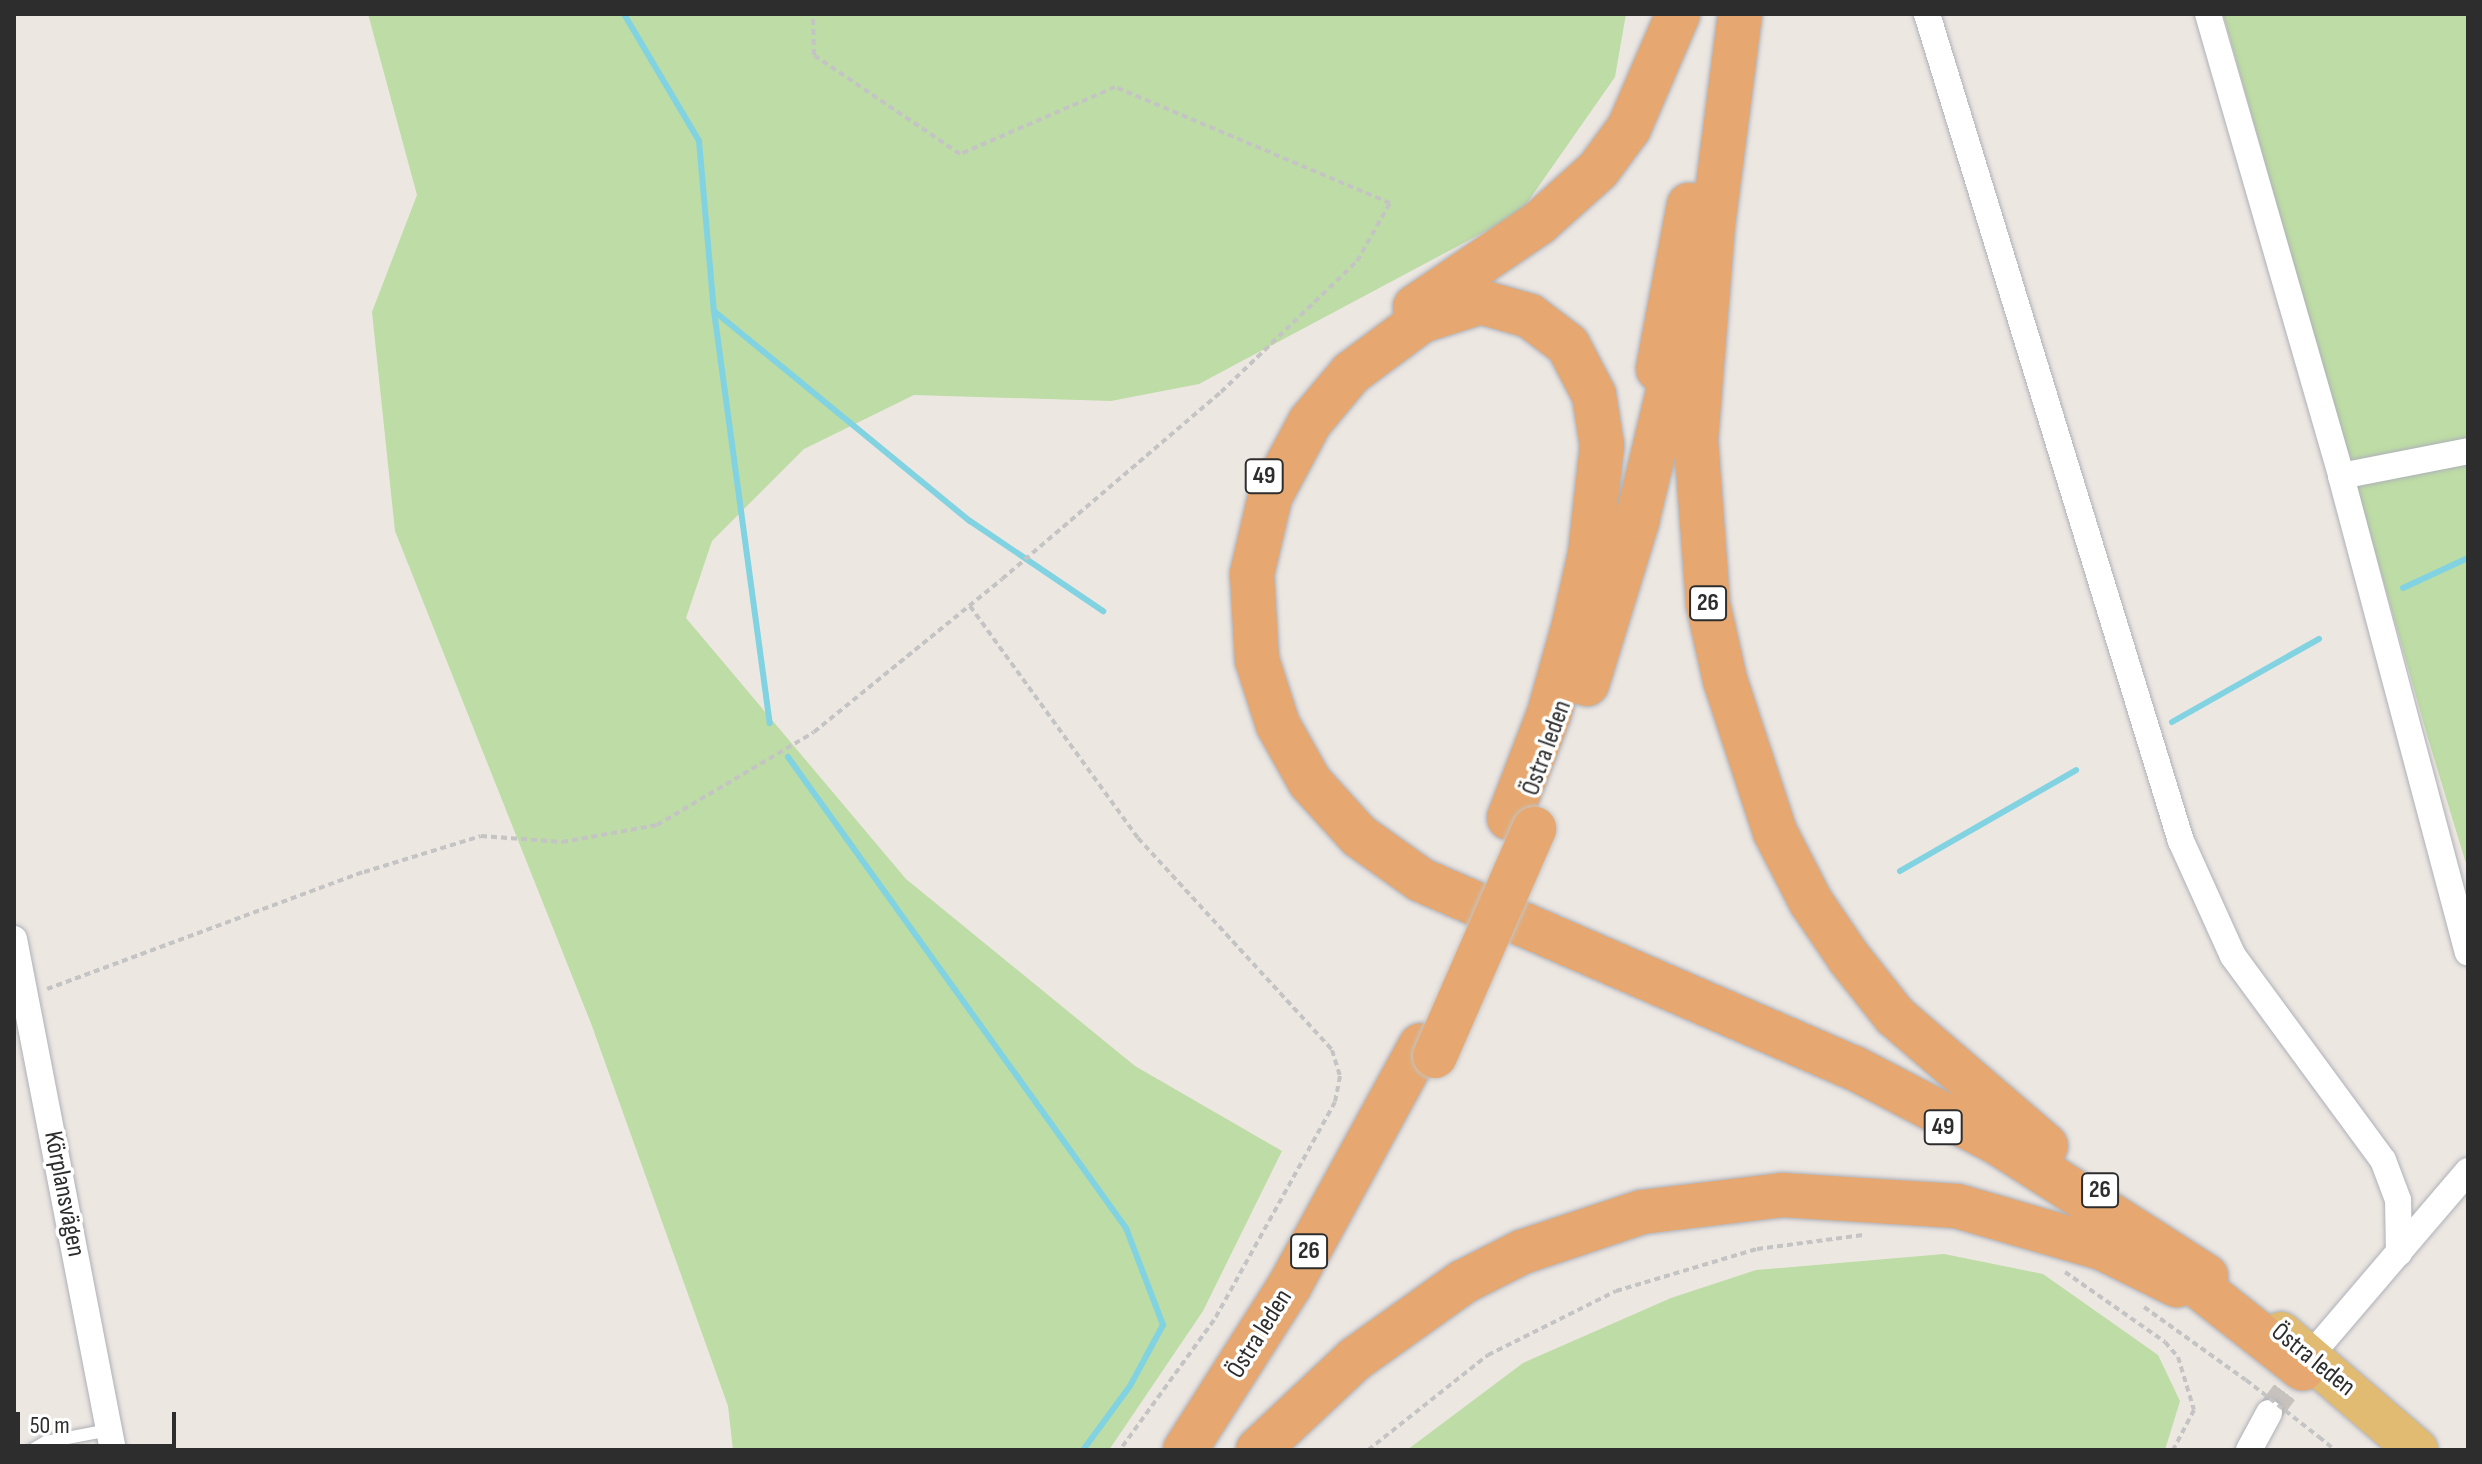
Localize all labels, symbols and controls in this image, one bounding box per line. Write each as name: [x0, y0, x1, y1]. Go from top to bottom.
road number: 49: [1244, 456, 1284, 496]
road number: 26: [1688, 583, 1728, 623]
street label: Östra leden: [1515, 696, 1579, 800]
road number: 49: [1923, 1107, 1963, 1147]
street label: Körplansvägen: [37, 1129, 91, 1259]
road number: 26: [2080, 1170, 2120, 1210]
road number: 26: [1289, 1231, 1329, 1271]
street label: Östra leden: [1221, 1284, 1299, 1384]
street label: Östra leden: [2265, 1317, 2361, 1403]
scale bar: [20, 1396, 180, 1446]
text: 50 m: [30, 1411, 70, 1440]

